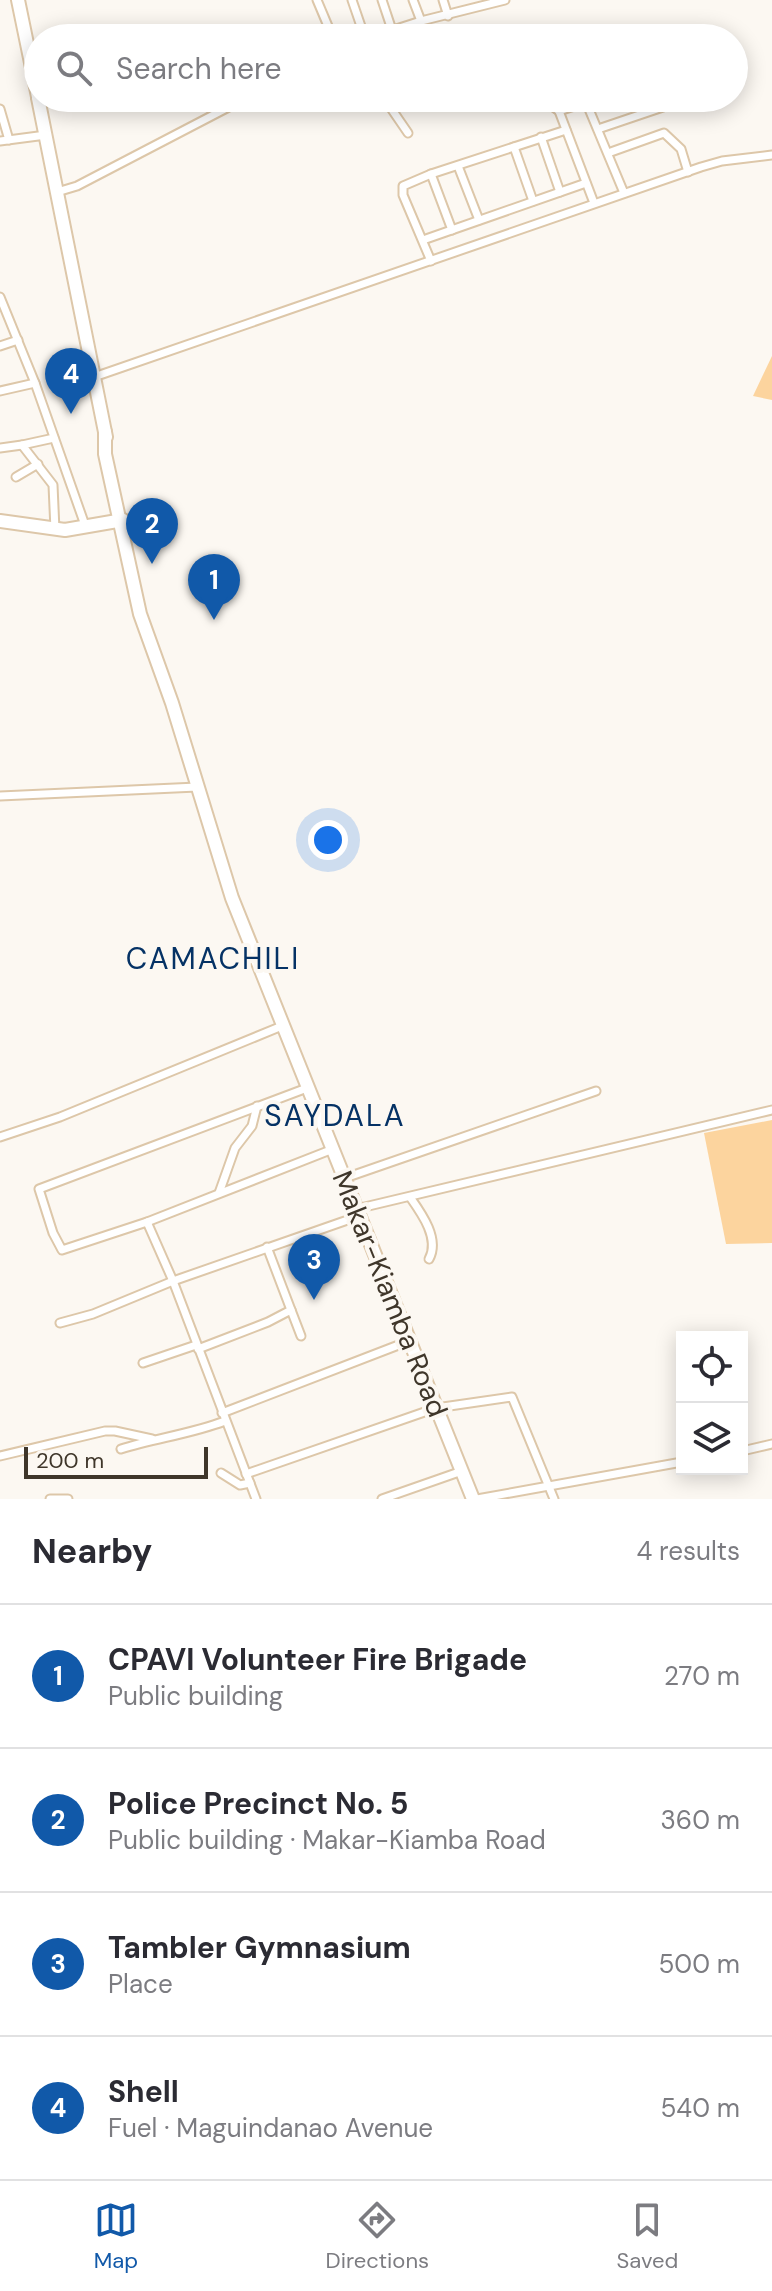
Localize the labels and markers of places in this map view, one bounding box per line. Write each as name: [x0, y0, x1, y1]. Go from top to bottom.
pin: 4: [45, 348, 97, 414]
pin: 2: [126, 498, 178, 564]
pin: 1: [188, 554, 240, 620]
pin: 3: [288, 1234, 340, 1300]

